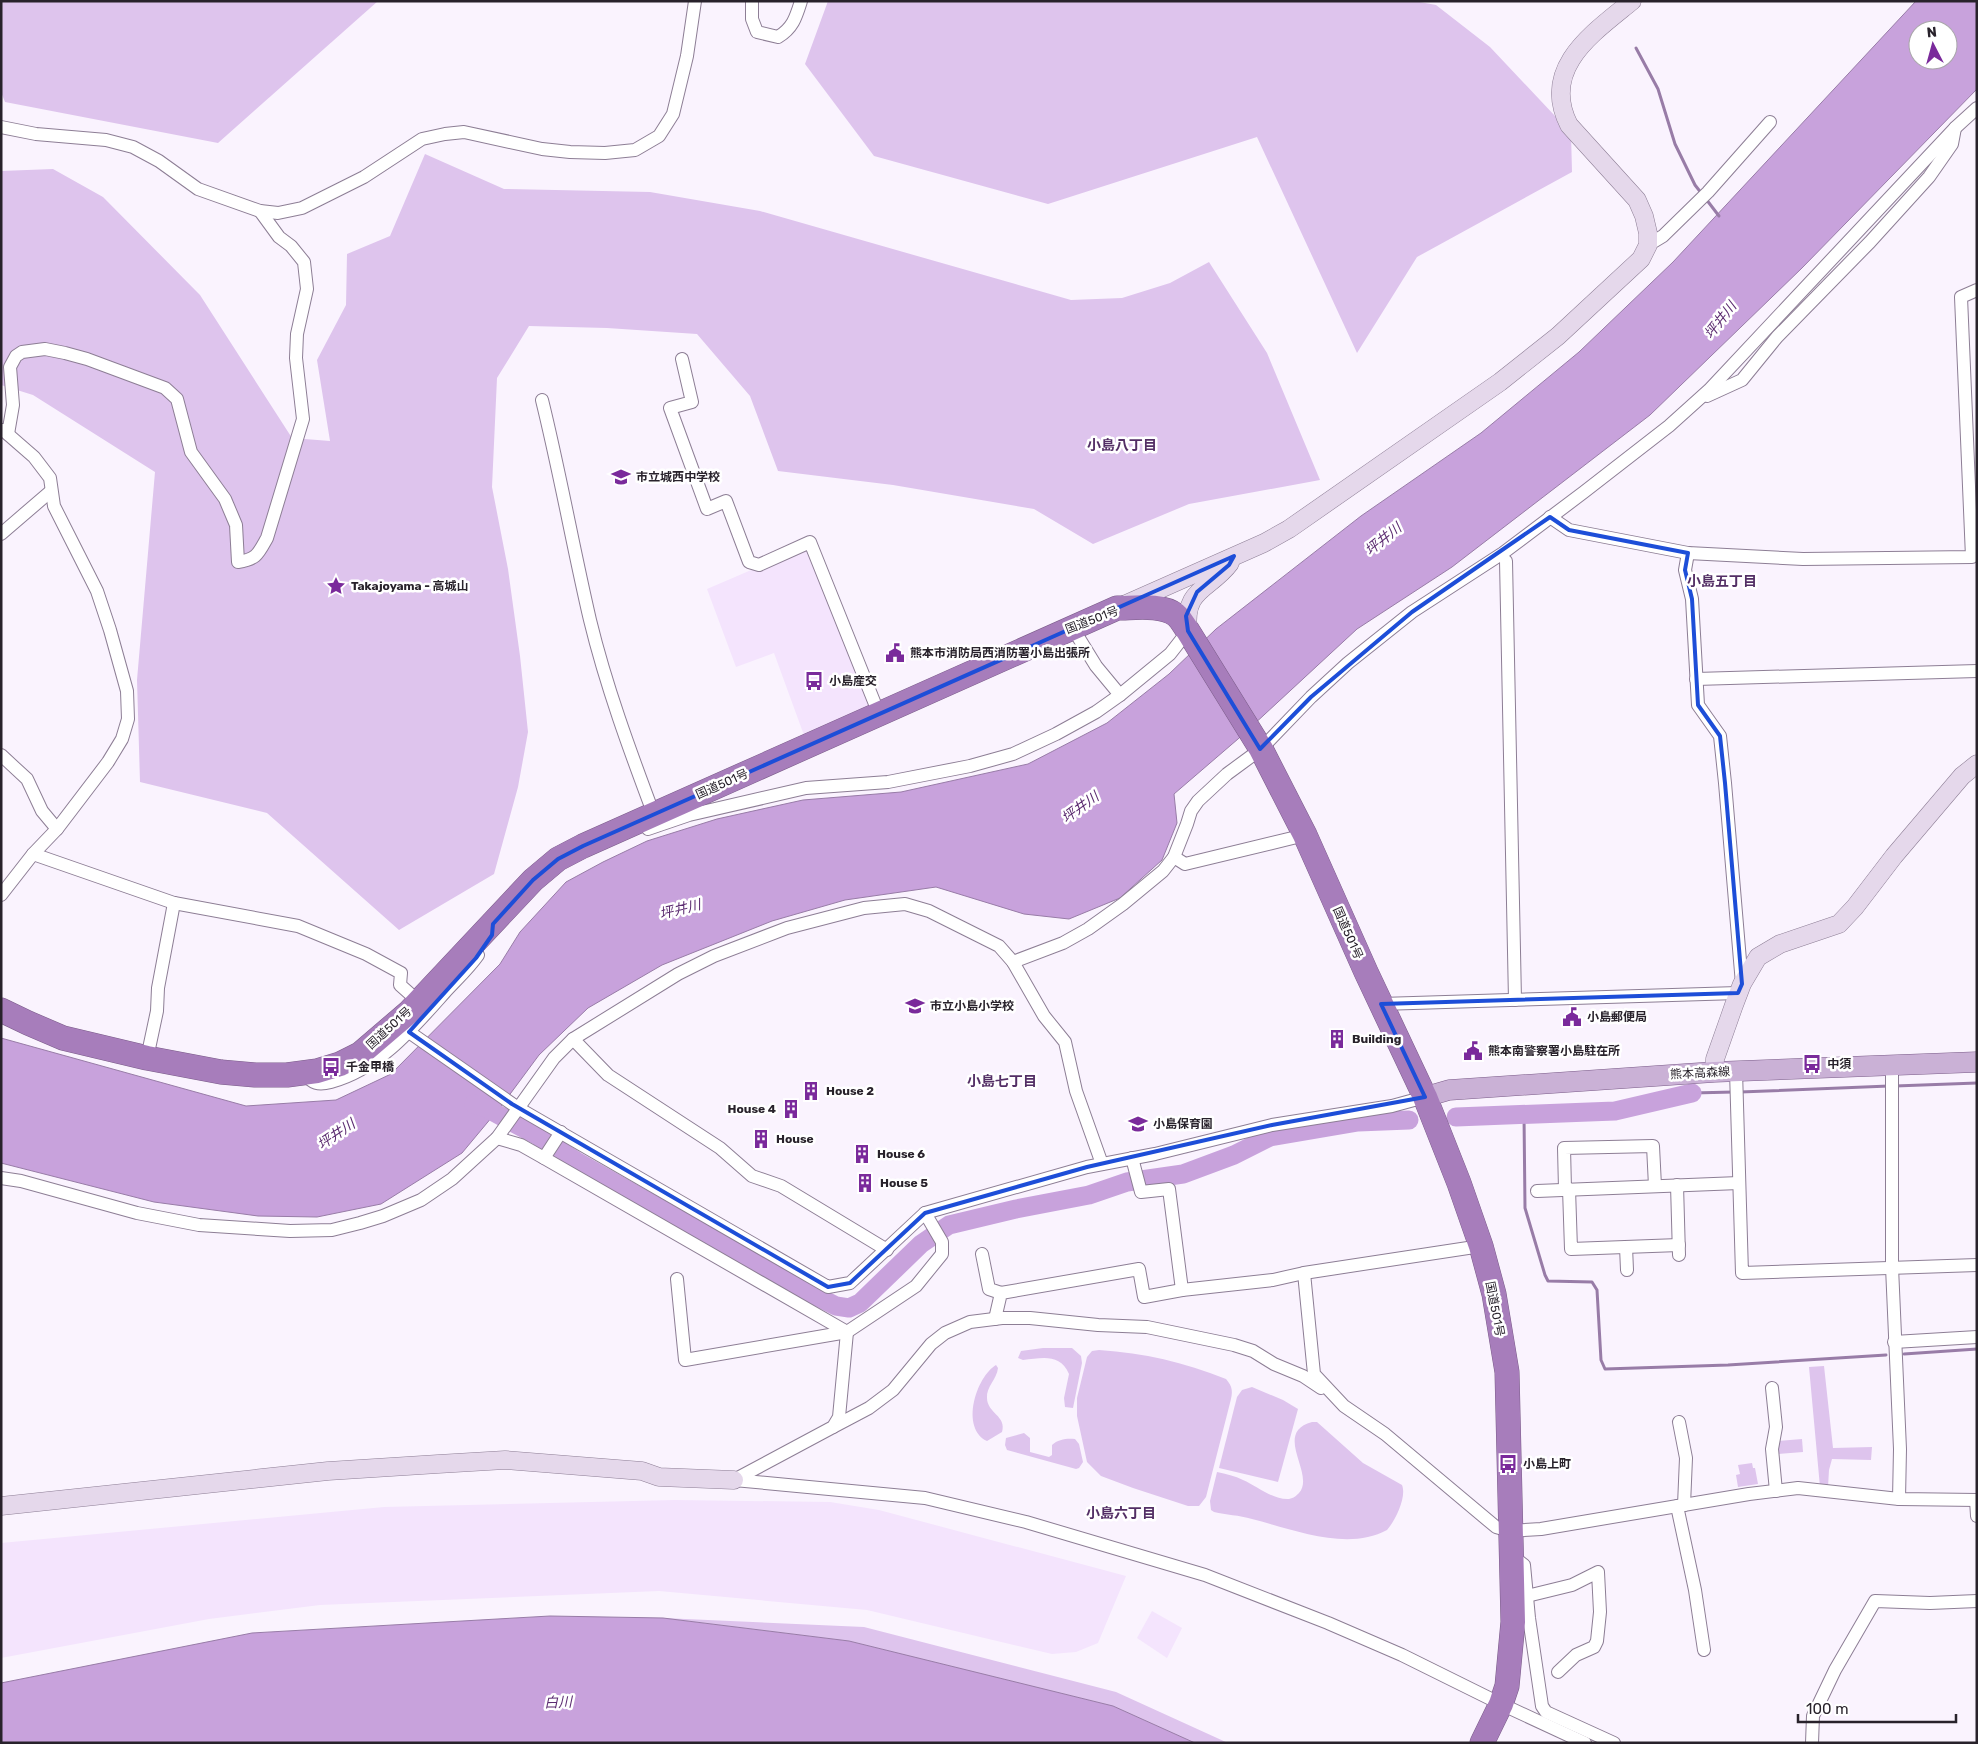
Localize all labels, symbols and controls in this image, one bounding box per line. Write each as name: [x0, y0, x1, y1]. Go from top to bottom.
north arrow: [1908, 20, 1958, 70]
text: N: [1926, 24, 1938, 42]
water label: 坪井川: [1701, 297, 1741, 342]
district label: 小島八丁目: [1087, 437, 1157, 454]
school or university icon: 市立城西中学校: [610, 466, 632, 488]
place label: 市立城西中学校: [636, 470, 720, 484]
water label: 坪井川: [1362, 518, 1407, 559]
district label: 小島五丁目: [1687, 573, 1757, 590]
place icon: Takajoyama - 高城山: [325, 575, 347, 597]
place label: Takajoyama - 高城山: [351, 579, 469, 593]
street label: 国道501号: [1063, 603, 1121, 637]
public building icon: 熊本市消防局西消防署小島出張所: [884, 642, 906, 664]
place label: 熊本市消防局西消防署小島出張所: [910, 646, 1090, 660]
bus stop icon: 小島産交: [803, 670, 825, 692]
place label: 小島産交: [829, 674, 877, 688]
street label: 国道501号: [694, 766, 750, 802]
water label: 坪井川: [1058, 787, 1104, 827]
water label: 坪井川: [658, 896, 704, 923]
street label: 国道501号: [1330, 905, 1366, 961]
school or university icon: 市立小島小学校: [904, 995, 926, 1017]
place label: 市立小島小学校: [930, 999, 1014, 1013]
street label: 国道501号: [364, 1004, 414, 1052]
public building icon: 小島郵便局: [1561, 1006, 1583, 1028]
place label: 小島郵便局: [1587, 1010, 1647, 1024]
building icon: Building: [1326, 1028, 1348, 1050]
place label: Building: [1352, 1032, 1401, 1046]
public building icon: 熊本南警察署小島駐在所: [1462, 1040, 1484, 1062]
place label: 熊本南警察署小島駐在所: [1488, 1044, 1620, 1058]
bus stop icon: 中須: [1801, 1053, 1823, 1075]
bus stop icon: 千金甲橋: [320, 1056, 342, 1078]
place label: 中須: [1827, 1057, 1852, 1071]
place label: 千金甲橋: [346, 1060, 395, 1074]
street label: 熊本高森線: [1670, 1064, 1730, 1082]
district label: 小島七丁目: [967, 1073, 1037, 1090]
building icon: House 2: [800, 1080, 822, 1102]
place label: House 2: [826, 1084, 874, 1098]
building icon: House 4: [780, 1098, 802, 1120]
place label: House 4: [728, 1102, 776, 1116]
school or university icon: 小島保育園: [1127, 1113, 1149, 1135]
water label: 坪井川: [314, 1115, 360, 1153]
place label: 小島保育園: [1153, 1117, 1213, 1131]
building icon: House: [750, 1128, 772, 1150]
place label: House: [776, 1132, 814, 1146]
building icon: House 6: [851, 1143, 873, 1165]
place label: House 6: [877, 1147, 925, 1161]
building icon: House 5: [854, 1172, 876, 1194]
place label: House 5: [880, 1176, 928, 1190]
street label: 国道501号: [1483, 1280, 1507, 1338]
bus stop icon: 小島上町: [1497, 1453, 1519, 1475]
place label: 小島上町: [1523, 1457, 1571, 1471]
district label: 小島六丁目: [1086, 1505, 1156, 1522]
scale bar: [1798, 1692, 1956, 1724]
water label: 白川: [544, 1693, 574, 1711]
text: 100 m: [1806, 1700, 1848, 1718]

